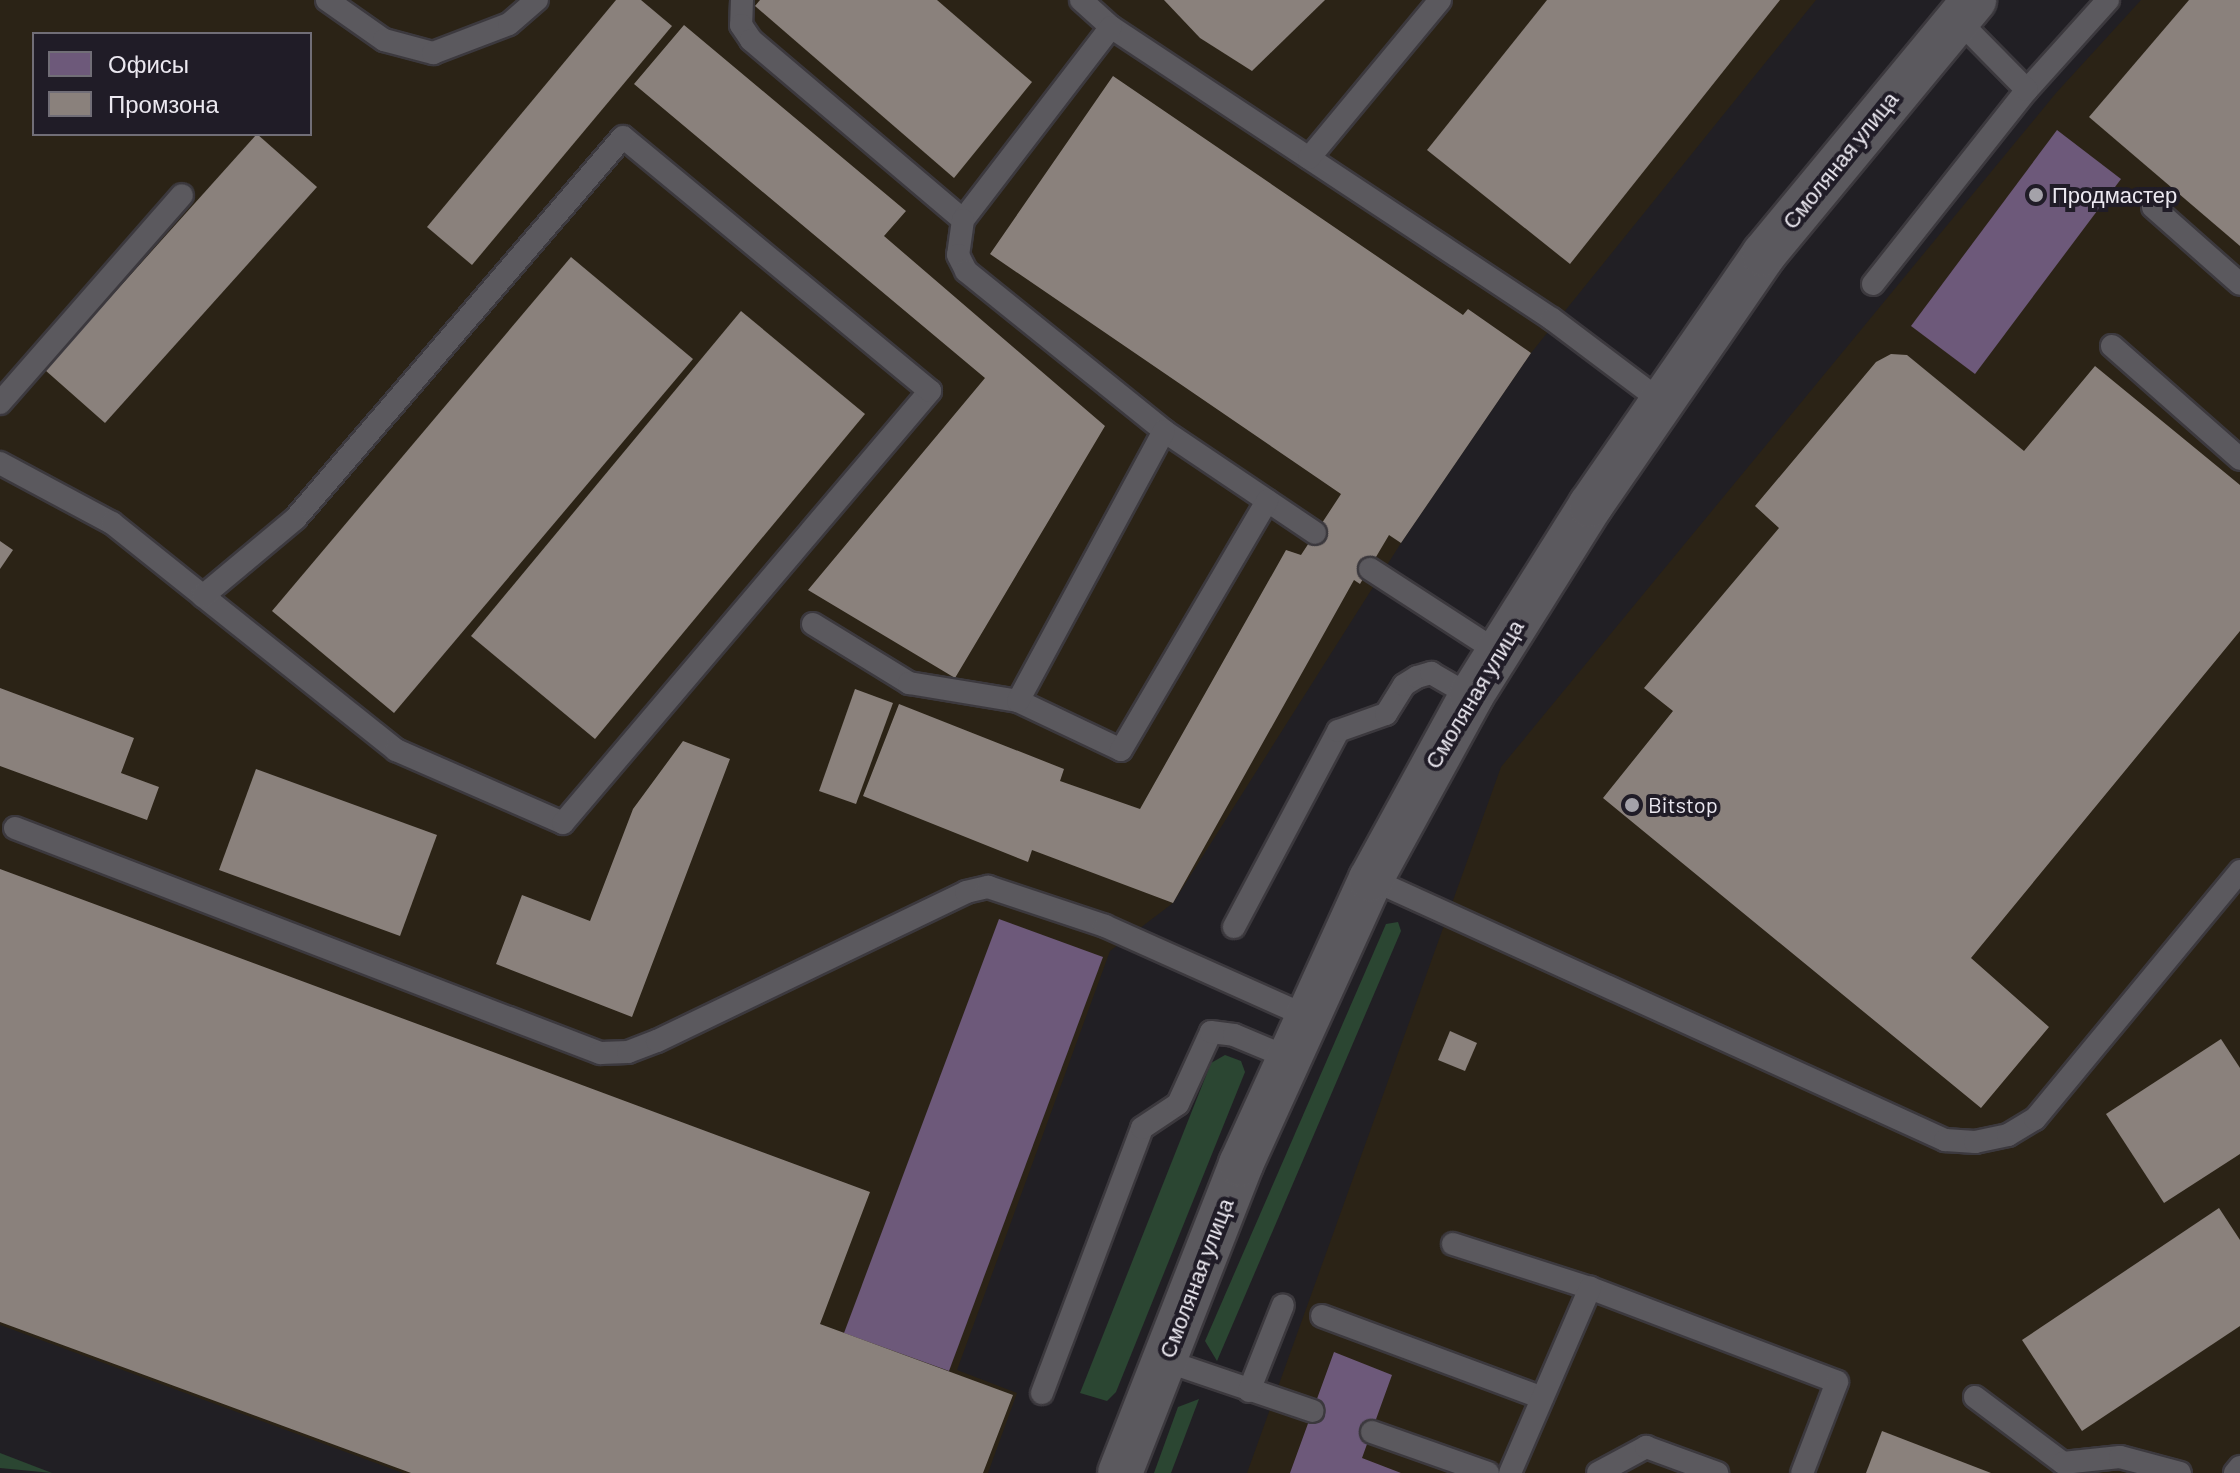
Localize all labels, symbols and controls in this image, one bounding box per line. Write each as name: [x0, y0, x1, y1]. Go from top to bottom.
legend: [32, 32, 312, 136]
text: Офисы: [108, 49, 189, 78]
street label: Смоляная улица: [1777, 86, 1903, 234]
text: Промзона: [108, 89, 219, 118]
place label: Продмастер: [2052, 182, 2177, 208]
marker: Продмастер: [2027, 186, 2045, 204]
street label: Смоляная улица: [1419, 615, 1529, 773]
place label: Bitstop: [1648, 792, 1718, 818]
marker: Bitstop: [1623, 796, 1641, 814]
street label: Смоляная улица: [1153, 1195, 1239, 1361]

